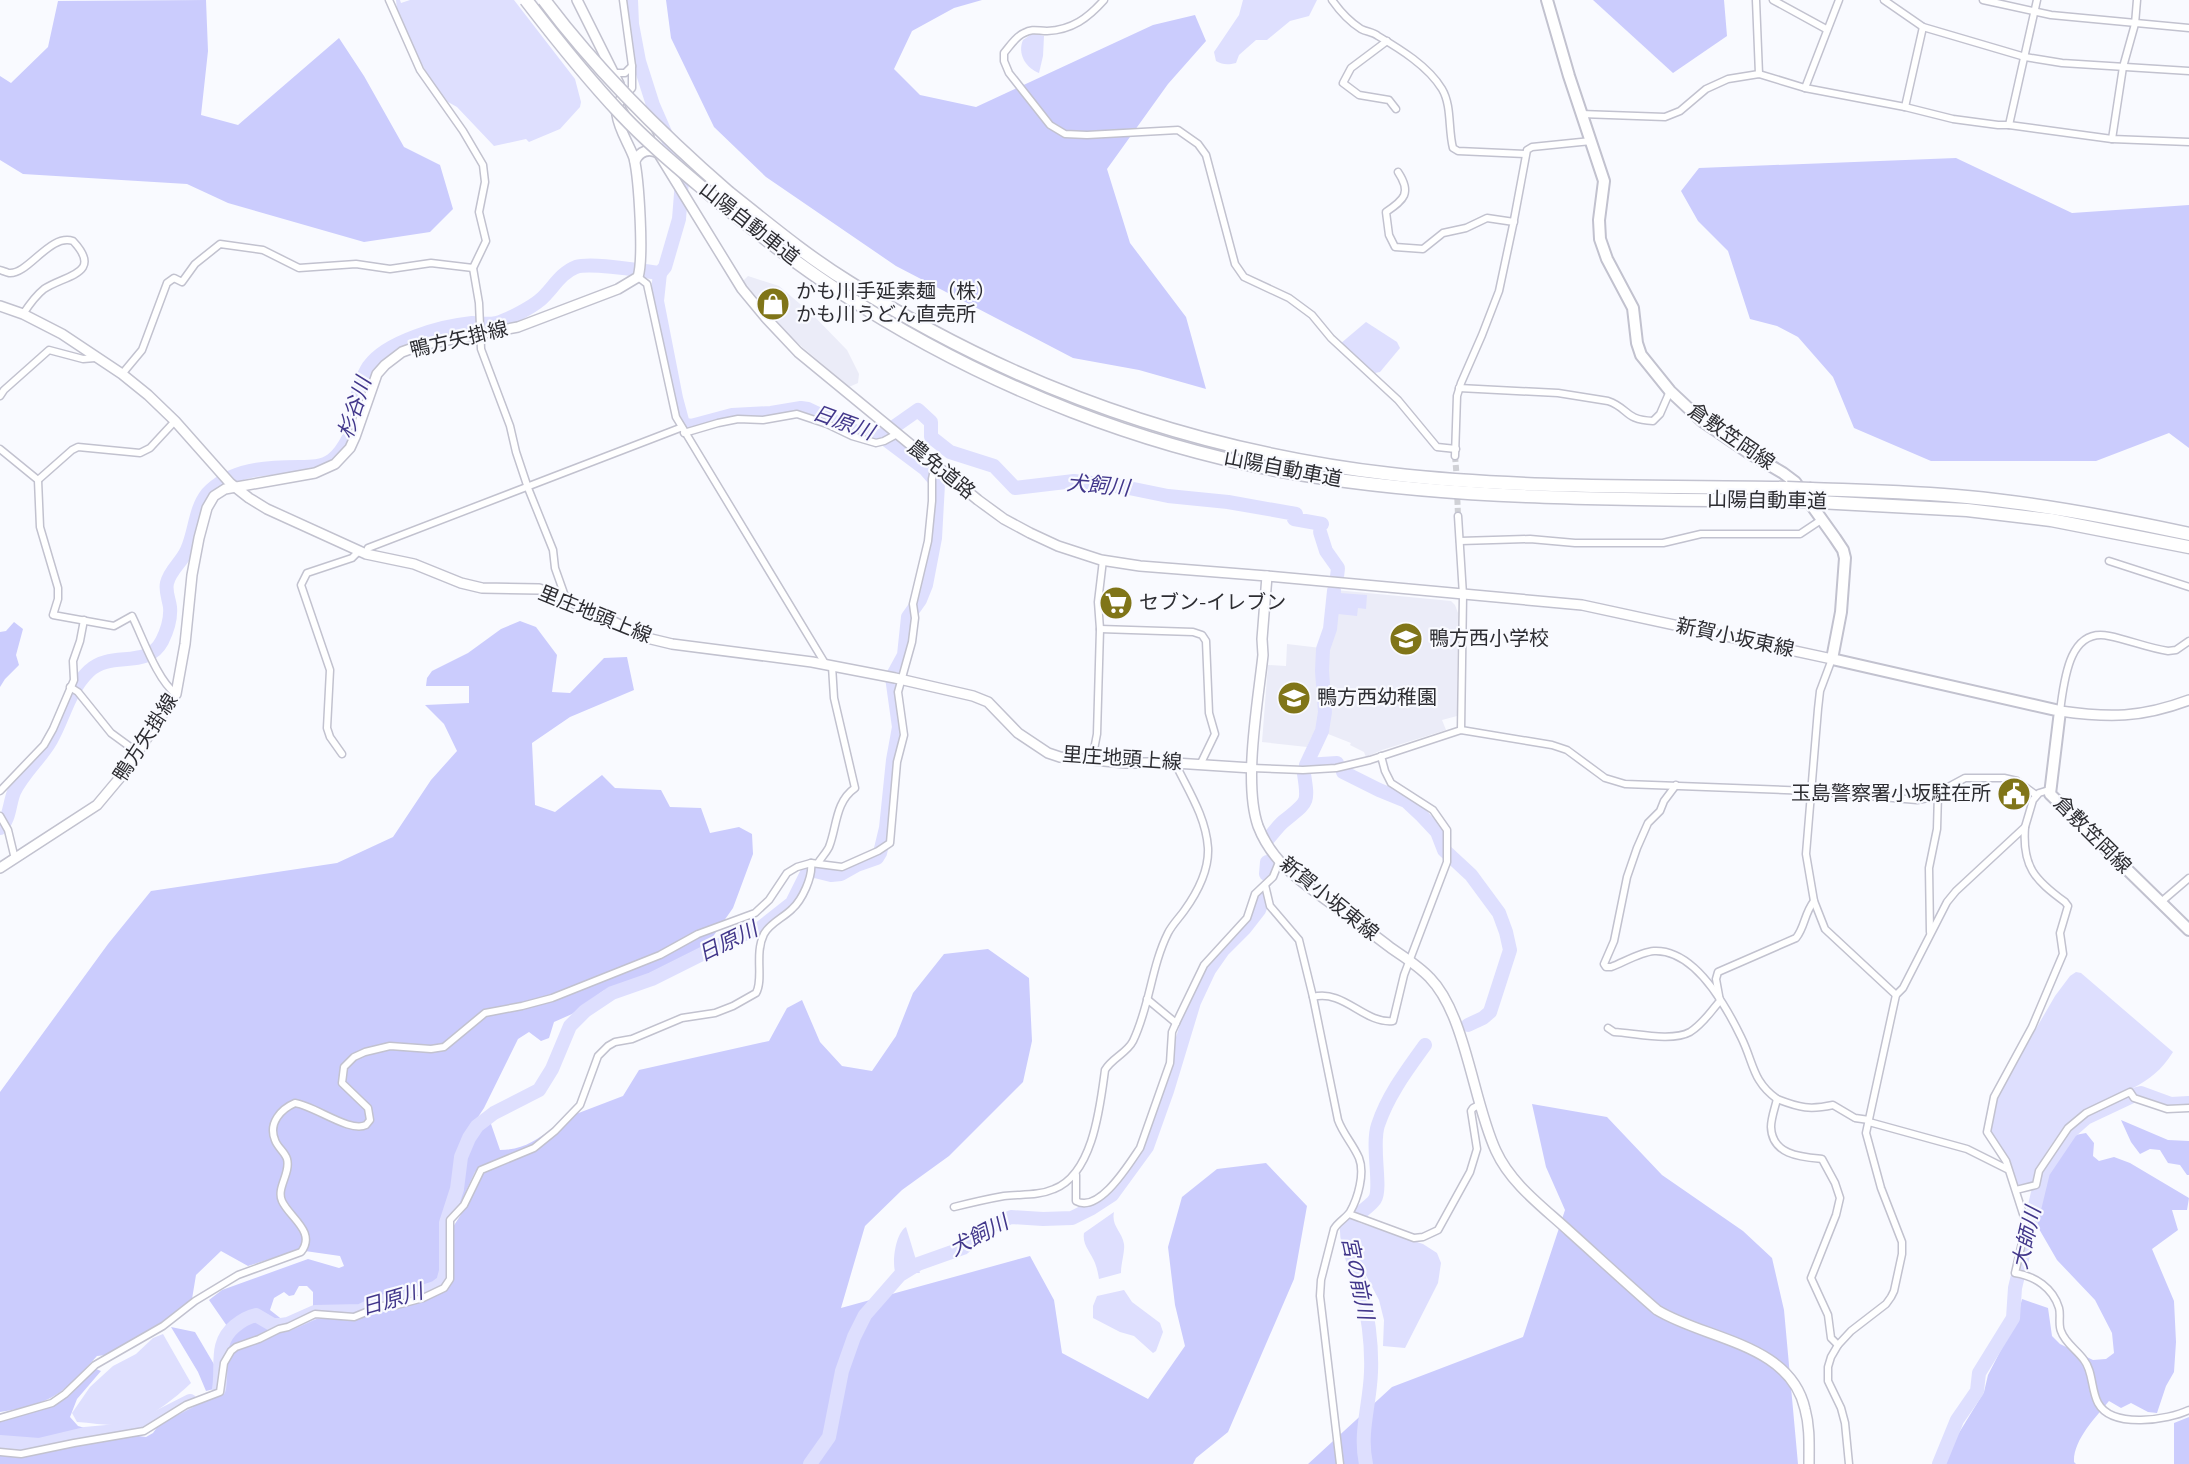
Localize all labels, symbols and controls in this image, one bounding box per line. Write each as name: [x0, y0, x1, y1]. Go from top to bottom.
street label: 山陽自動車道: [694, 178, 804, 270]
place label: かも川手延素麺（株） かも川うどん直売所: [796, 280, 996, 327]
shop icon: かも川手延素麺（株） かも川うどん直売所: [755, 286, 791, 322]
street label: 鴨方矢掛線: [408, 317, 510, 363]
water label: 杉谷川: [333, 372, 377, 442]
street label: 倉敷笠岡線: [1683, 398, 1779, 476]
water label: 日原川: [809, 400, 879, 446]
street label: 農免道路: [902, 436, 980, 504]
street label: 山陽自動車道: [1222, 446, 1344, 492]
water label: 犬飼川: [1066, 471, 1132, 501]
street label: 山陽自動車道: [1707, 488, 1827, 514]
street label: 里庄地頭上線: [535, 581, 655, 649]
supermarket icon: セブン-イレブン: [1098, 585, 1134, 621]
place label: セブン-イレブン: [1139, 591, 1286, 615]
street label: 新賀小坂東線: [1674, 614, 1796, 662]
school or university icon: 鴨方西小学校: [1388, 621, 1424, 657]
place label: 鴨方西小学校: [1429, 627, 1549, 651]
school or university icon: 鴨方西幼稚園: [1276, 680, 1312, 716]
place label: 鴨方西幼稚園: [1317, 686, 1437, 710]
street label: 鴨方矢掛線: [109, 690, 183, 786]
street label: 里庄地頭上線: [1061, 743, 1183, 775]
public building icon: 玉島警察署小坂駐在所: [1996, 776, 2032, 812]
place label: 玉島警察署小坂駐在所: [1791, 782, 1991, 806]
street label: 倉敷笠岡線: [2048, 791, 2136, 879]
street label: 新賀小坂東線: [1275, 852, 1383, 946]
water label: 日原川: [694, 916, 764, 967]
water label: 大師川: [2008, 1203, 2047, 1272]
water label: 犬飼川: [945, 1209, 1014, 1262]
water label: 宮の前川: [1336, 1234, 1378, 1324]
water label: 日原川: [358, 1279, 428, 1321]

